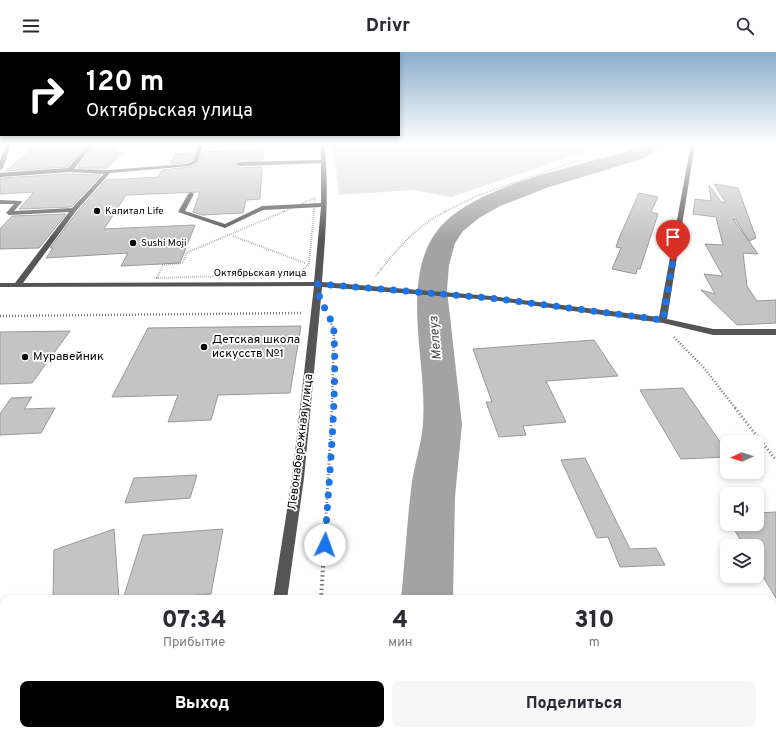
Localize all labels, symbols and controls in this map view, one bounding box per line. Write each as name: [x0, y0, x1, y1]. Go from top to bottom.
icon: menu: [20, 15, 42, 37]
text: Drivr: [366, 15, 410, 38]
icon: search: [734, 15, 756, 37]
text: 120 m: [86, 65, 164, 101]
icon: right: [20, 68, 72, 120]
text: Октябрьская улица: [86, 100, 253, 123]
place label: Капитал Life: [105, 205, 164, 218]
marker: Капитал Life: [92, 206, 102, 216]
pin: [656, 220, 690, 261]
icon: arrive: [662, 226, 684, 248]
place label: Sushi Moji: [141, 237, 187, 250]
marker: Sushi Moji: [128, 238, 138, 248]
street label: Октябрьская улица: [214, 267, 306, 280]
water label: Мелеуз: [426, 315, 446, 361]
place label: Детская школа искусств №1: [212, 332, 300, 362]
marker: Детская школа искусств №1: [199, 342, 209, 352]
place label: Муравейник: [33, 349, 104, 365]
marker: Муравейник: [20, 352, 30, 362]
street label: Левонабережная улица: [285, 373, 317, 511]
north arrow: [720, 435, 764, 479]
map controls: [720, 435, 764, 583]
button: sound: [720, 487, 764, 531]
position arrow: [304, 524, 346, 566]
button: layers: [720, 539, 764, 583]
text: 07:34: [162, 606, 227, 636]
text: 4: [393, 606, 408, 636]
text: 310: [574, 606, 614, 636]
text: Прибытие: [163, 635, 225, 651]
text: мин: [388, 635, 413, 651]
text: m: [589, 635, 600, 651]
button: Выход: [20, 681, 384, 727]
button: Поделиться: [392, 681, 756, 727]

